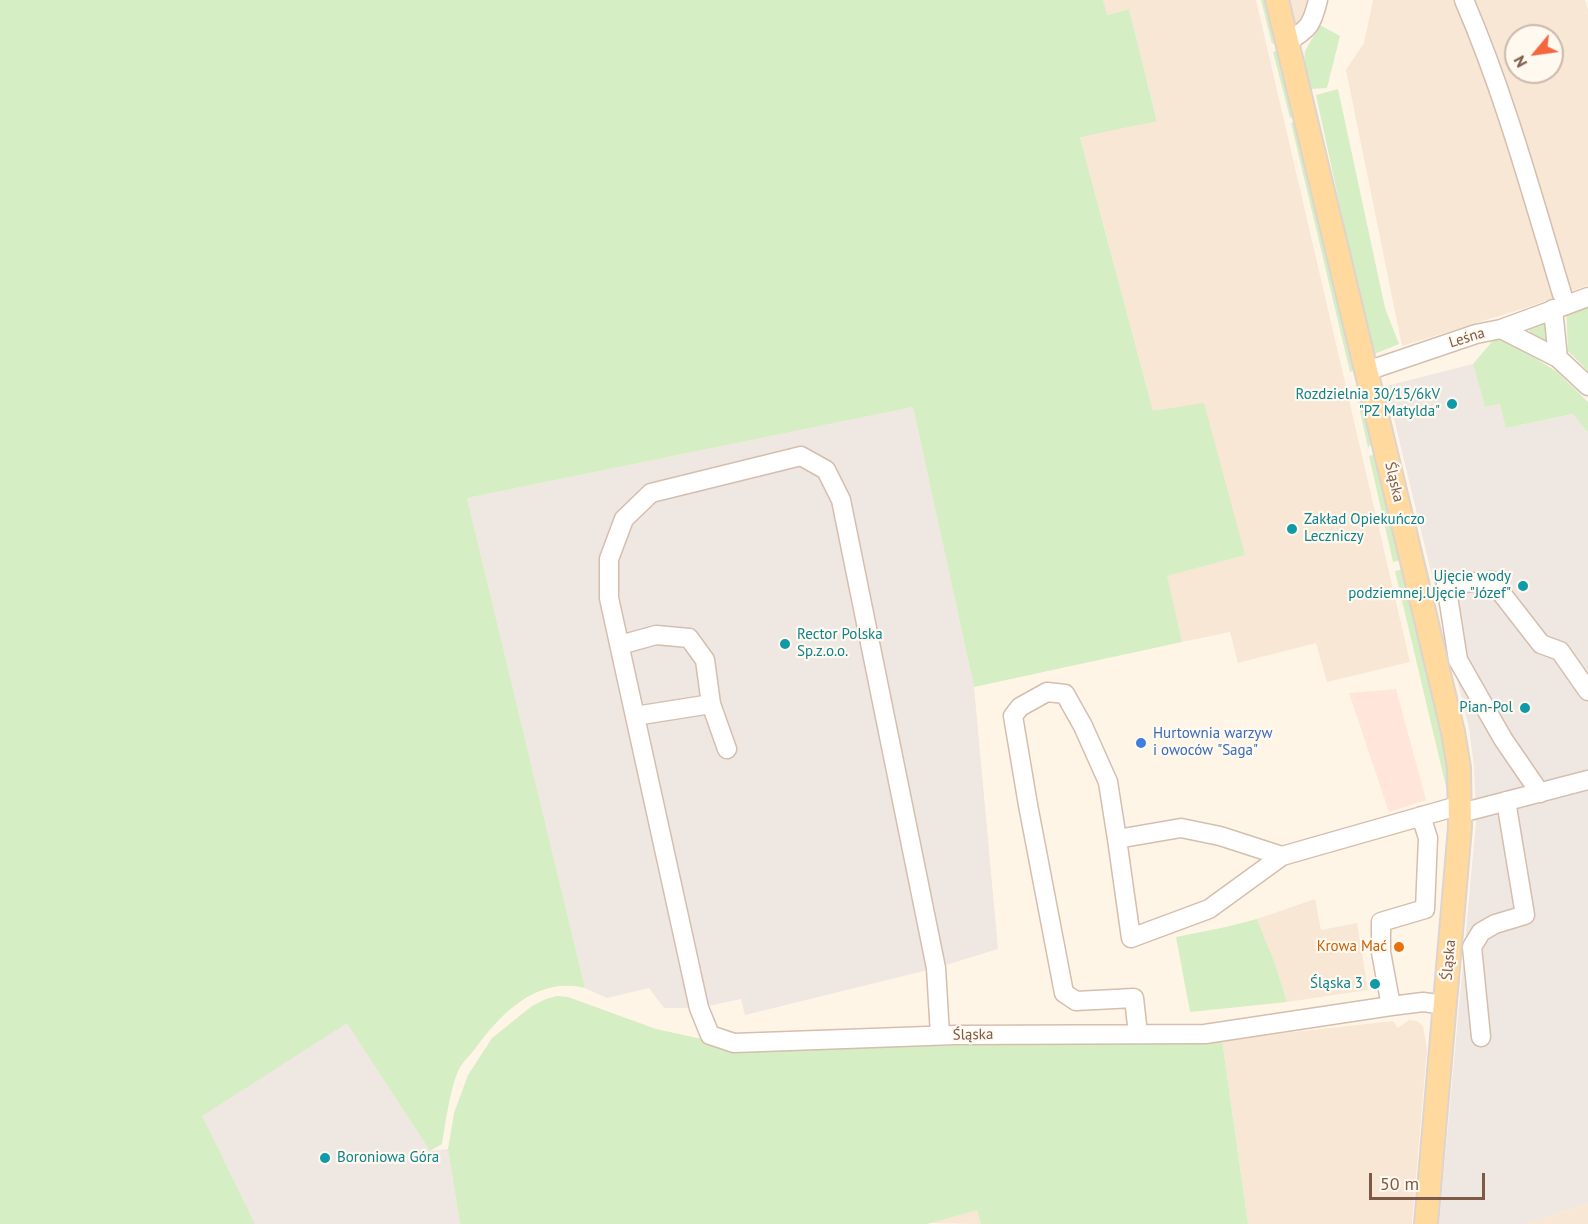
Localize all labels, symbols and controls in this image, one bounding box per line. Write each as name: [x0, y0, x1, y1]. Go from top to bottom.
north arrow: [1504, 24, 1564, 84]
text: N: [1509, 52, 1531, 71]
street label: Leśna: [1447, 324, 1487, 352]
place label: Rozdzielnia 30/15/6kV "PZ Matylda": [1296, 386, 1440, 421]
marker: Rozdzielnia 30/15/6kV "PZ Matylda": [1445, 397, 1459, 411]
street label: Śląska: [1381, 460, 1407, 504]
place label: Zakład Opiekuńczo Leczniczy: [1304, 511, 1425, 546]
marker: Zakład Opiekuńczo Leczniczy: [1285, 522, 1299, 536]
place label: Ujęcie wody podziemnej.Ujęcie "Józef": [1348, 568, 1511, 603]
marker: Ujęcie wody podziemnej.Ujęcie "Józef": [1516, 579, 1530, 593]
place label: Rector Polska Sp.z.o.o.: [797, 626, 883, 661]
marker: Rector Polska Sp.z.o.o.: [778, 637, 792, 651]
place label: Pian-Pol: [1459, 699, 1513, 717]
marker: Pian-Pol: [1518, 701, 1532, 715]
place label: Hurtownia warzyw i owoców "Saga": [1153, 725, 1272, 760]
marker: Hurtownia warzyw i owoców "Saga": [1134, 736, 1148, 750]
place label: Krowa Mać: [1317, 938, 1387, 956]
street label: Śląska: [1438, 939, 1460, 981]
marker: Krowa Mać: [1392, 940, 1406, 954]
place label: Śląska 3: [1310, 975, 1363, 993]
marker: Śląska 3: [1368, 977, 1382, 991]
street label: Śląska: [952, 1026, 994, 1044]
place label: Boroniowa Góra: [337, 1149, 439, 1167]
marker: Boroniowa Góra: [318, 1151, 332, 1165]
scale bar: [1372, 1161, 1488, 1199]
text: 50 m: [1380, 1172, 1419, 1195]

